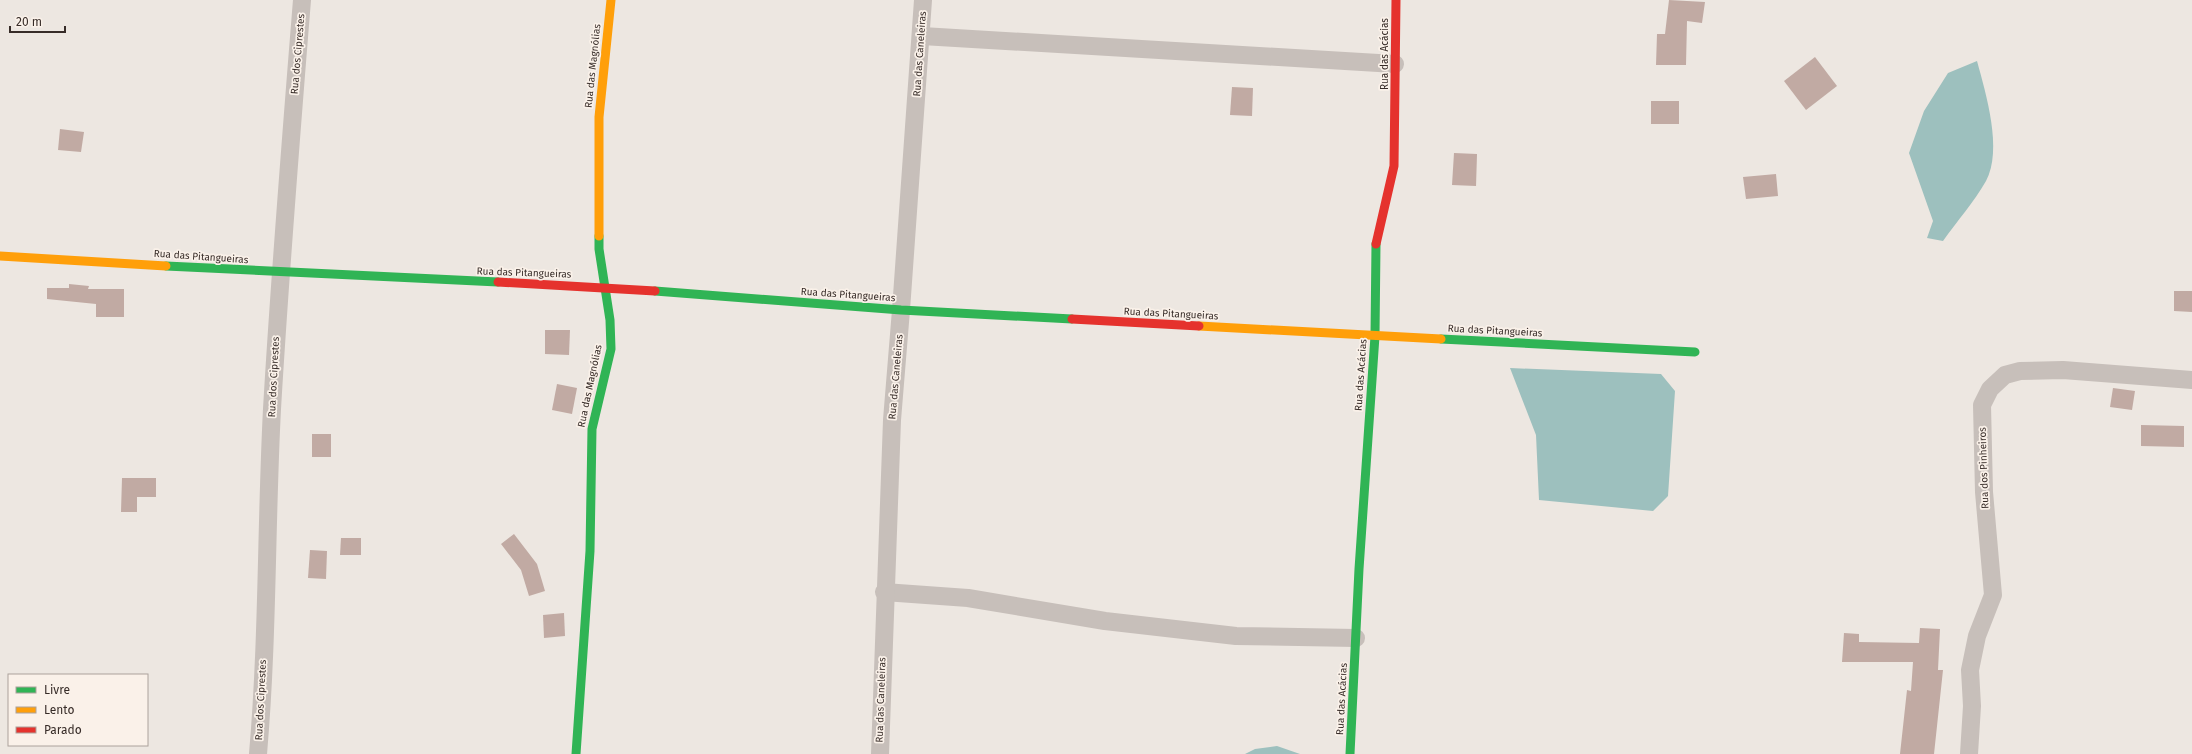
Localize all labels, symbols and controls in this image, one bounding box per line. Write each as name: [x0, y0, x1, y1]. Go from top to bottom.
scale bar: [10, 8, 65, 34]
street label: Rua das Caneleiras: [911, 11, 929, 97]
street label: Rua dos Ciprestes: [289, 13, 308, 95]
text: 20 m: [16, 15, 42, 29]
street label: Rua das Acácias: [1379, 18, 1391, 90]
street label: Rua das Magnólias: [583, 23, 603, 109]
street label: Rua das Pitangueiras: [153, 248, 249, 266]
street label: Rua das Pitangueiras: [476, 265, 572, 281]
street label: Rua das Pitangueiras: [800, 286, 896, 304]
street label: Rua das Pitangueiras: [1123, 306, 1219, 322]
street label: Rua das Pitangueiras: [1447, 323, 1543, 339]
street label: Rua das Caneleiras: [886, 334, 906, 420]
street label: Rua dos Ciprestes: [266, 336, 282, 418]
street label: Rua das Acácias: [1353, 338, 1370, 411]
street label: Rua das Magnólias: [575, 343, 605, 429]
street label: Rua dos Pinheiros: [1977, 427, 1991, 509]
street label: Rua das Caneleiras: [874, 657, 888, 743]
street label: Rua dos Ciprestes: [253, 659, 269, 741]
street label: Rua das Acácias: [1334, 662, 1350, 735]
legend: [8, 674, 148, 746]
text: Livre: [44, 683, 70, 697]
text: Lento: [44, 703, 74, 717]
text: Parado: [44, 723, 82, 737]

